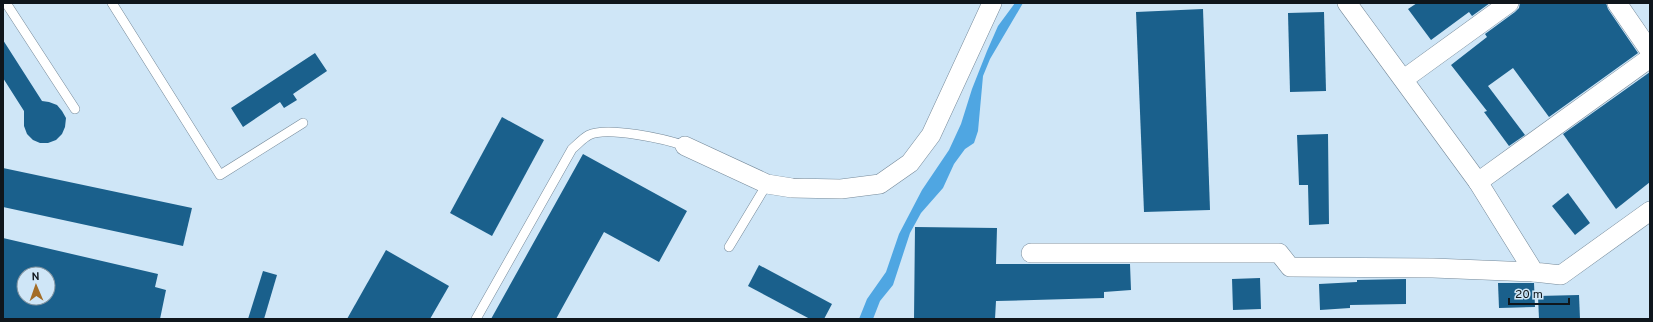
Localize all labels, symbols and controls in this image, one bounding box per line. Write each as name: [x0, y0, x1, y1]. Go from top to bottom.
north arrow: [16, 266, 56, 306]
text: N: [31, 270, 40, 284]
scale bar: [1509, 280, 1569, 306]
text: 20 m: [1515, 287, 1543, 303]

